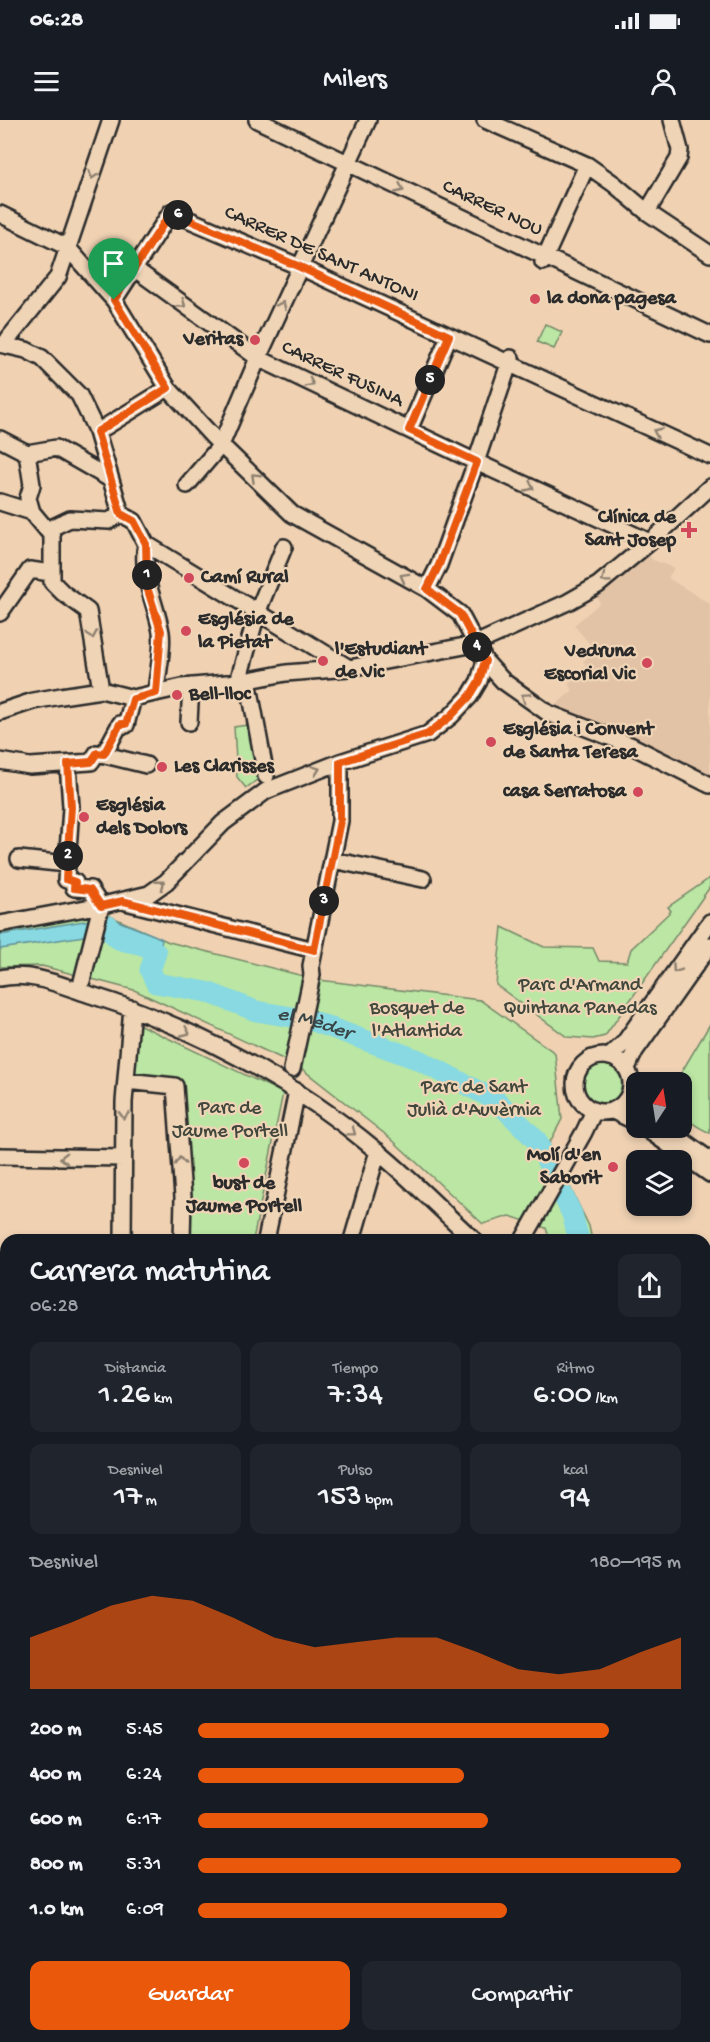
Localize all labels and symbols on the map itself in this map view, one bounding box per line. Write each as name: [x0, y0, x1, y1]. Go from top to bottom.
one-way arrow: [87, 170, 100, 180]
street label: CARRER NOU: [438, 176, 546, 242]
one-way arrow: [393, 181, 404, 193]
pin: 6: [163, 200, 193, 230]
street label: CARRER DE SANT ANTONI: [220, 202, 422, 308]
pin: [88, 238, 139, 300]
place label: la dona pagesa: [546, 288, 677, 311]
marker: la dona pagesa: [528, 292, 542, 306]
one-way arrow: [176, 296, 187, 307]
one-way arrow: [275, 301, 287, 312]
place label: Veritas: [183, 329, 245, 352]
marker: Veritas: [248, 333, 262, 347]
street label: CARRER FUSINA: [277, 337, 408, 414]
pin: 5: [415, 365, 445, 395]
one-way arrow: [304, 376, 315, 388]
one-way arrow: [652, 427, 663, 439]
one-way arrow: [251, 474, 262, 485]
one-way arrow: [523, 480, 534, 492]
place label: Clínica de Sant Josep: [585, 507, 677, 553]
marker: Clínica de Sant Josep: [680, 521, 698, 539]
pin: 1: [132, 560, 162, 590]
place label: Camí Rural: [200, 567, 289, 590]
marker: Camí Rural: [182, 571, 196, 585]
one-way arrow: [601, 572, 612, 583]
one-way arrow: [400, 573, 410, 584]
place label: Església de la Pietat: [197, 609, 294, 655]
marker: Església de la Pietat: [179, 624, 193, 638]
one-way arrow: [85, 630, 98, 640]
pin: 4: [462, 632, 492, 662]
place label: l'Estudiant de Vic: [334, 639, 429, 685]
place label: Vedruna Escorial Vic: [544, 641, 636, 687]
marker: l'Estudiant de Vic: [316, 654, 330, 668]
marker: Vedruna Escorial Vic: [640, 656, 654, 670]
place label: Bell-lloc: [188, 684, 252, 707]
marker: Bell-lloc: [170, 688, 184, 702]
one-way arrow: [521, 693, 532, 704]
place label: Església i Convent de Santa Teresa: [503, 719, 655, 765]
marker: Església i Convent de Santa Teresa: [484, 735, 498, 749]
place label: Les Clarisses: [174, 756, 276, 779]
marker: Les Clarisses: [155, 760, 169, 774]
one-way arrow: [310, 765, 321, 778]
place label: casa Serratosa: [503, 781, 627, 804]
marker: casa Serratosa: [631, 785, 645, 799]
place label: Església dels Dolors: [96, 795, 189, 841]
marker: Església dels Dolors: [77, 810, 91, 824]
pin: 2: [53, 841, 83, 871]
one-way arrow: [155, 881, 166, 892]
pin: 3: [309, 886, 339, 916]
one-way arrow: [672, 963, 683, 974]
park label: Parc d'Armand Quintana Panedas: [503, 975, 657, 1021]
park label: Bosquet de l'Atlantida: [369, 998, 465, 1044]
water label: el Mèder: [275, 1002, 359, 1048]
one-way arrow: [179, 1025, 190, 1037]
north arrow: [626, 1072, 692, 1138]
park label: Parc de Sant Julià d'Auvèrnia: [407, 1077, 542, 1123]
park label: Parc de Jaume Portell: [172, 1098, 288, 1144]
one-way arrow: [117, 1110, 130, 1119]
one-way arrow: [346, 1125, 357, 1136]
place label: Molí d'en Saborit: [527, 1145, 603, 1191]
one-way arrow: [60, 1152, 69, 1164]
marker: bust de Jaume Portell: [237, 1156, 251, 1170]
one-way arrow: [174, 1157, 187, 1166]
marker: Molí d'en Saborit: [606, 1160, 620, 1174]
place label: bust de Jaume Portell: [185, 1173, 303, 1219]

